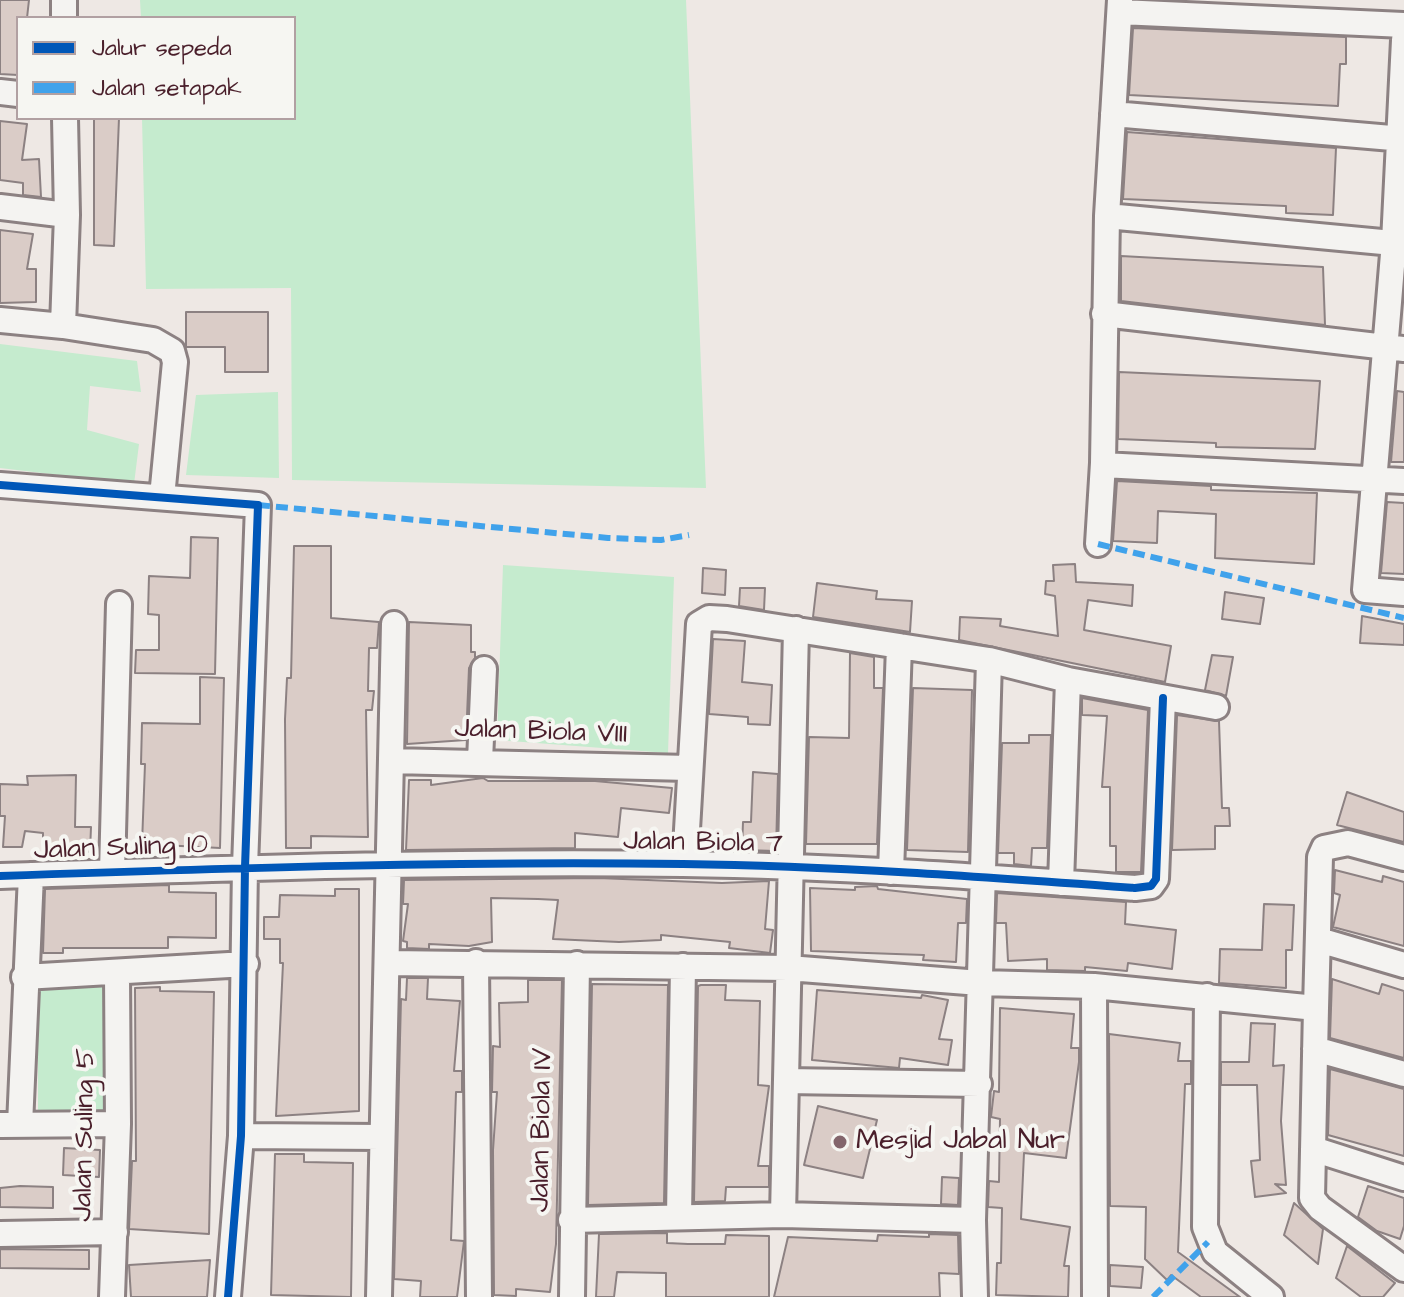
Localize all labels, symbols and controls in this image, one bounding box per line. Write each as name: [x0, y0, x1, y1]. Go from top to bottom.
legend: [16, 16, 296, 120]
text: Jalur sepeda: [92, 31, 232, 65]
text: Jalan setapak: [92, 71, 242, 105]
street label: Jalan Biola VIII: [454, 713, 628, 753]
street label: Jalan Biola 7: [623, 826, 783, 862]
street label: Jalan Suling 10: [33, 829, 209, 869]
street label: Jalan Biola IV: [525, 1047, 561, 1213]
street label: Jalan Suling 5: [68, 1048, 104, 1222]
place label: Mesjid Jabal Nur: [856, 1125, 1065, 1159]
marker: Mesjid Jabal Nur: [831, 1133, 849, 1151]

